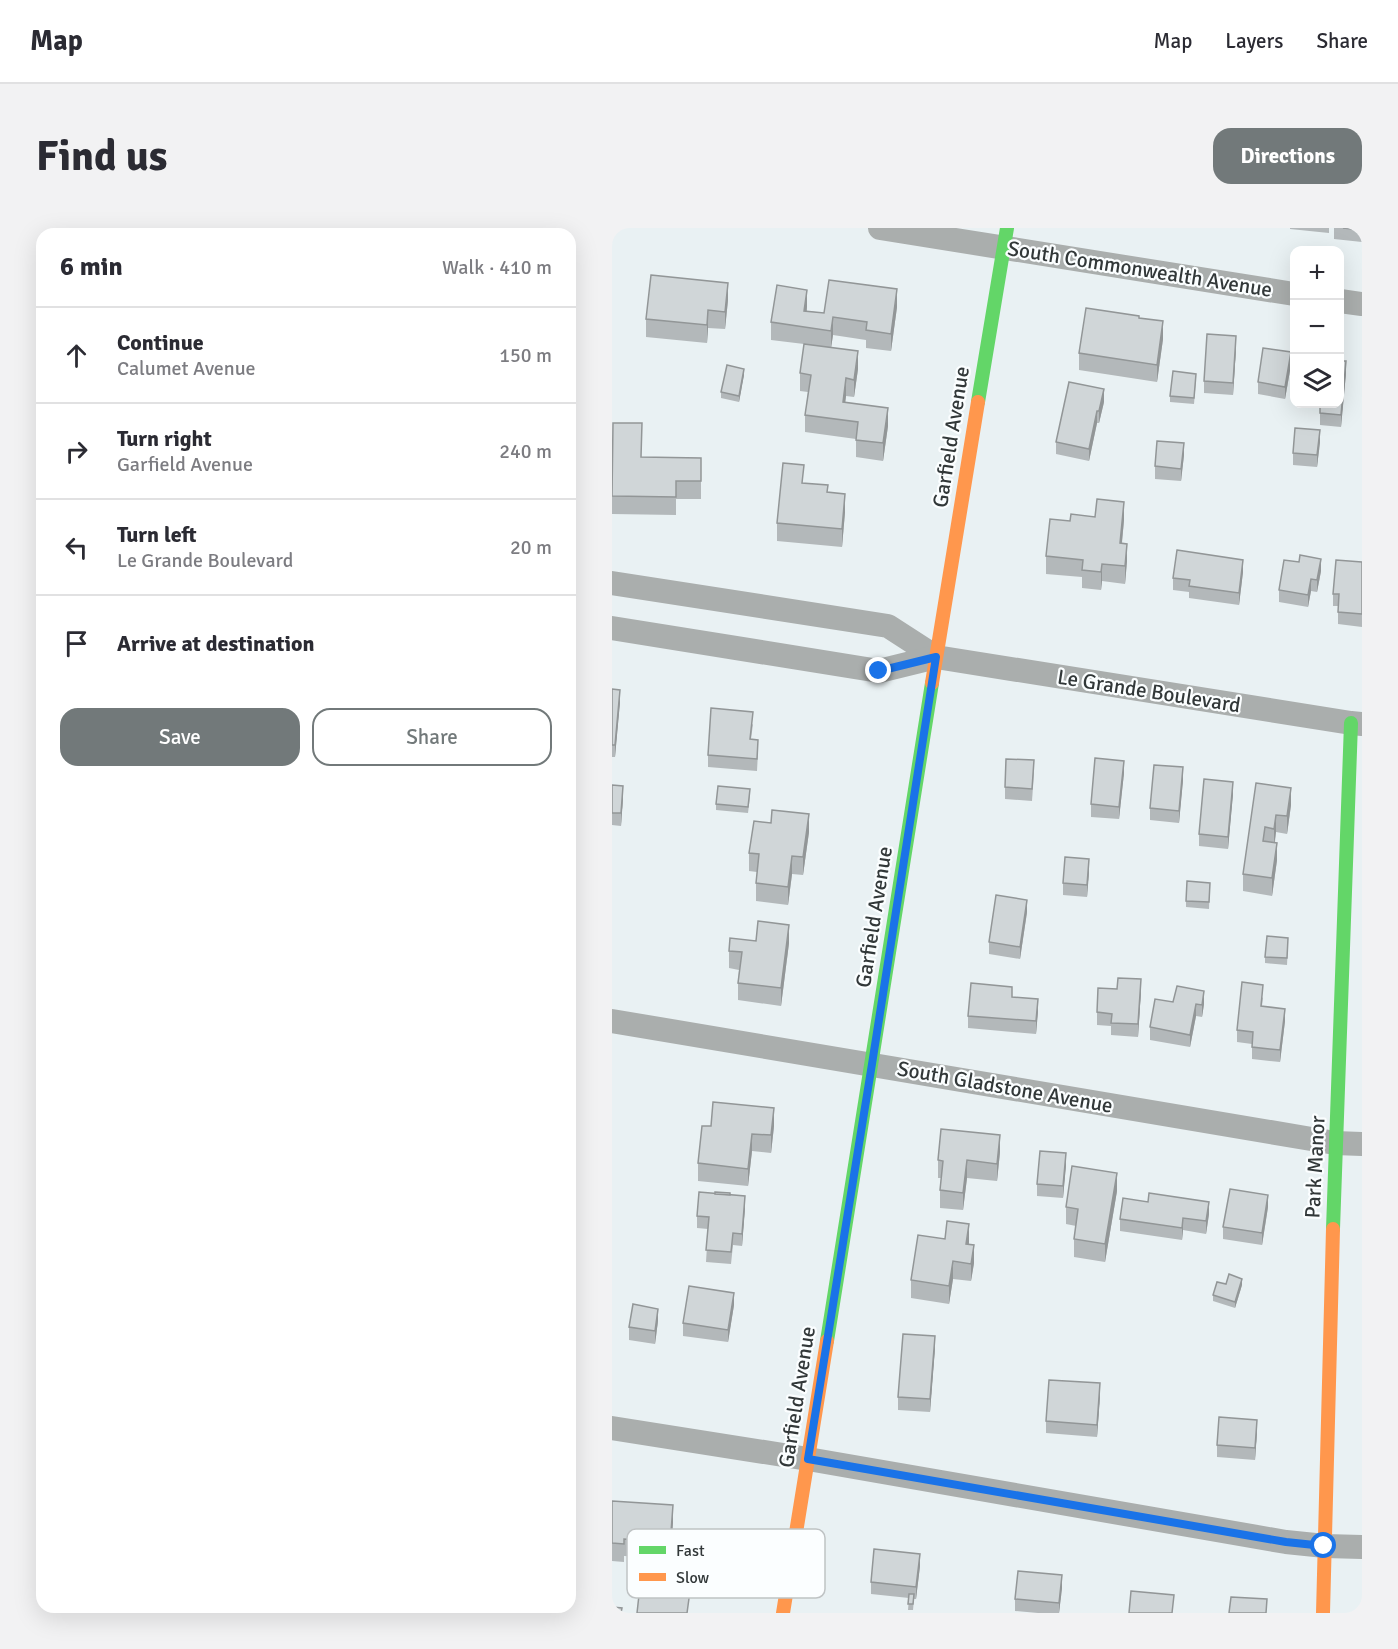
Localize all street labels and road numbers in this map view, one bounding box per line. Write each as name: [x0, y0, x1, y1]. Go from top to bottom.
street label: South Commonwealth Avenue: [1006, 235, 1274, 303]
street label: Garfield Avenue: [927, 364, 975, 510]
street label: Le Grande Boulevard: [1056, 664, 1242, 718]
street label: Garfield Avenue: [850, 844, 898, 990]
street label: South Gladstone Avenue: [895, 1055, 1115, 1119]
street label: Park Manor: [1299, 1115, 1331, 1219]
street label: Garfield Avenue: [773, 1324, 821, 1470]

